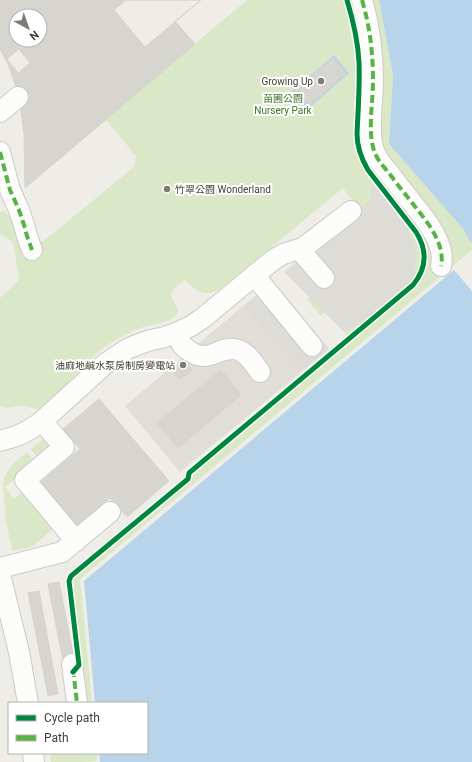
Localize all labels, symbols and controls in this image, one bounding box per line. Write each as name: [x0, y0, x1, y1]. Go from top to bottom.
north arrow: [8, 8, 48, 48]
text: N: [27, 28, 41, 43]
place label: Growing Up: [262, 76, 313, 87]
marker: Growing Up: [316, 76, 326, 86]
park label: 苗圃公園 Nursery Park: [254, 93, 313, 116]
marker: 竹翠公園 Wonderland: [162, 184, 172, 194]
place label: 竹翠公園 Wonderland: [175, 184, 271, 195]
place label: 油麻地鹹水泵房制房變電站: [55, 360, 175, 371]
marker: 油麻地鹹水泵房制房變電站: [178, 360, 188, 370]
legend: [8, 702, 148, 754]
text: Cycle path: [44, 711, 100, 725]
text: Path: [44, 731, 69, 745]

